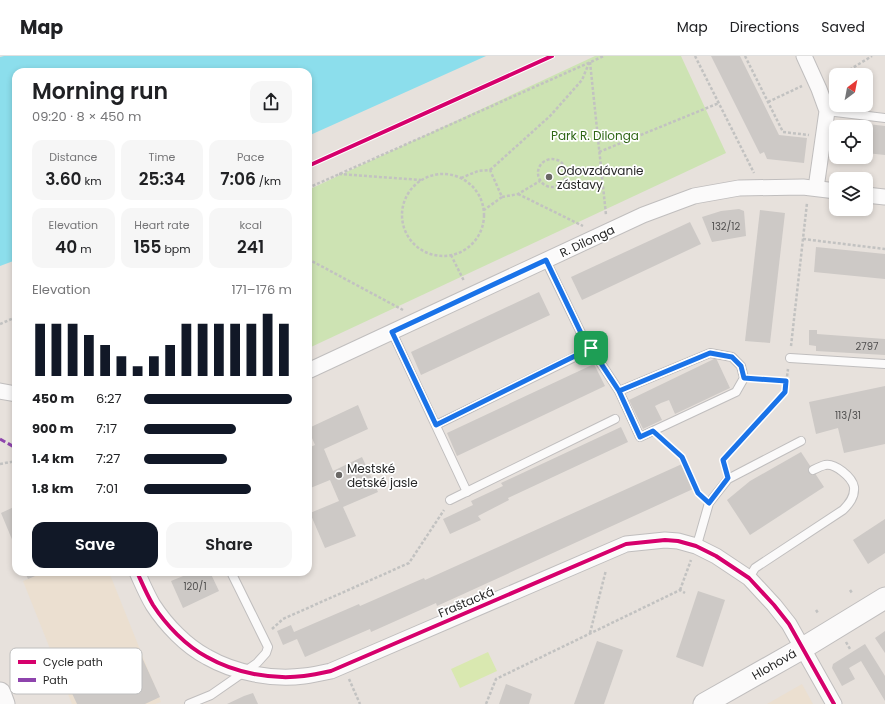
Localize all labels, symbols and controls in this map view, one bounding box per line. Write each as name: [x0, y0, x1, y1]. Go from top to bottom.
text: Map: [20, 14, 63, 41]
text: Map: [677, 17, 708, 37]
text: Directions: [730, 17, 799, 37]
text: Saved: [821, 17, 865, 37]
north arrow: [829, 68, 873, 112]
map controls: [829, 68, 873, 216]
text: Morning run: [32, 76, 168, 107]
button: share: [250, 81, 292, 123]
text: 09:20 · 8 × 450 m: [32, 107, 141, 126]
button: locate: [829, 120, 873, 164]
park label: Park R. Dilonga: [551, 127, 639, 144]
text: Distance: [49, 149, 97, 165]
text: Time: [149, 149, 175, 165]
text: Pace: [237, 149, 264, 165]
place label: Odovzdávanie zástavy: [557, 162, 644, 193]
text: 3.60: [45, 167, 82, 191]
text: 25:34: [139, 167, 185, 191]
text: 7:06: [220, 167, 256, 191]
marker: Odovzdávanie zástavy: [544, 172, 554, 182]
button: layers: [829, 172, 873, 216]
text: km: [82, 173, 102, 189]
text: /km: [256, 173, 281, 189]
text: Elevation: [49, 217, 98, 233]
text: Heart rate: [134, 217, 190, 233]
text: kcal: [239, 217, 262, 233]
house number: 132/12: [712, 219, 741, 234]
street label: R. Dilonga: [557, 221, 617, 261]
text: 40: [55, 235, 77, 259]
text: 155: [133, 235, 161, 259]
text: 241: [237, 235, 264, 259]
text: m: [77, 241, 92, 257]
text: bpm: [161, 241, 191, 257]
text: Elevation: [32, 280, 91, 299]
text: 171–176 m: [231, 280, 292, 299]
pin: [574, 331, 608, 365]
icon: arrive: [580, 337, 602, 359]
house number: 2797: [856, 339, 879, 354]
text: 450 m: [32, 389, 74, 408]
text: 6:27: [96, 389, 122, 408]
house number: 113/31: [835, 408, 861, 423]
text: 900 m: [32, 419, 73, 438]
text: 7:17: [96, 419, 117, 438]
text: 1.4 km: [32, 449, 74, 468]
text: 7:27: [96, 449, 120, 468]
place label: Mestské detské jasle: [347, 460, 418, 491]
marker: Mestské detské jasle: [334, 470, 344, 480]
text: 1.8 km: [32, 479, 74, 498]
text: 7:01: [96, 479, 118, 498]
button: Save: [32, 522, 158, 568]
button: Share: [166, 522, 292, 568]
house number: 120/1: [183, 579, 207, 594]
street label: Fraštacká: [436, 583, 496, 621]
street label: Hlohová: [748, 644, 800, 684]
legend: [10, 648, 142, 694]
text: Cycle path: [43, 654, 103, 670]
text: Path: [43, 672, 68, 688]

